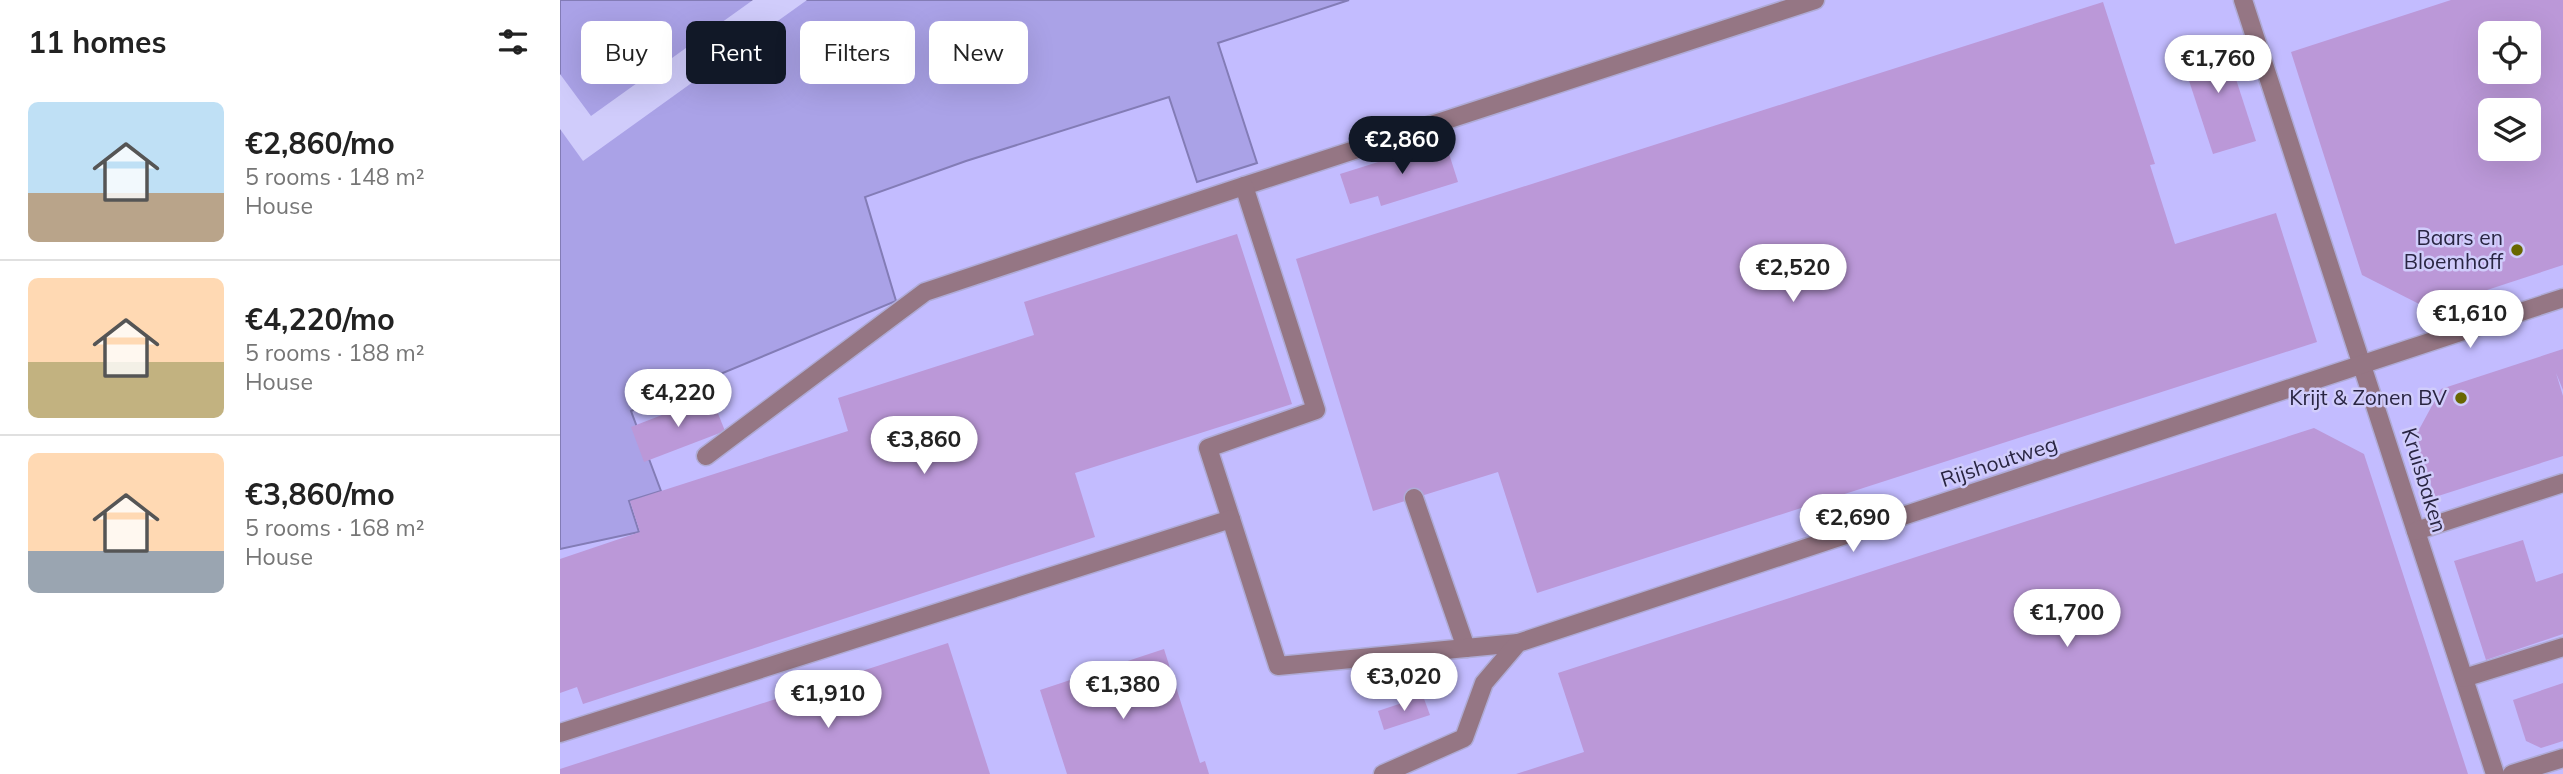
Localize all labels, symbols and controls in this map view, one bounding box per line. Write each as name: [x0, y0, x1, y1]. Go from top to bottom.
chip: Buy: [581, 21, 672, 84]
chip: Rent: [686, 21, 786, 84]
chip: Filters: [800, 21, 915, 84]
chip: New: [929, 21, 1028, 84]
map controls: [2478, 21, 2541, 161]
button: locate: [2478, 21, 2541, 84]
text: 11 homes: [28, 23, 167, 61]
icon: filters: [494, 23, 532, 61]
pin: €1,760: [2161, 36, 2275, 95]
text: €1,760: [2181, 43, 2255, 72]
button: layers: [2478, 98, 2541, 161]
pin: €2,860: [1345, 116, 1459, 176]
text: €2,860/mo: [245, 124, 395, 162]
text: €2,860: [1365, 124, 1439, 153]
icon: home: [84, 130, 168, 214]
text: 5 rooms · 148 m²: [245, 162, 425, 191]
text: House: [245, 191, 313, 220]
place label: Baars en Bloemhoff: [2404, 224, 2504, 274]
marker: Baars en Bloemhoff: [2509, 242, 2525, 258]
pin: €2,520: [1736, 244, 1850, 304]
text: €2,520: [1756, 252, 1830, 281]
pin: €1,610: [2413, 290, 2527, 350]
text: €1,610: [2433, 298, 2507, 327]
text: €4,220/mo: [245, 300, 395, 338]
icon: home: [84, 306, 168, 390]
text: 5 rooms · 188 m²: [245, 338, 425, 367]
text: House: [245, 367, 313, 396]
pin: €4,220: [621, 370, 735, 429]
text: €4,220: [641, 377, 715, 406]
place label: Krijt & Zonen BV: [2289, 384, 2447, 410]
marker: Krijt & Zonen BV: [2453, 390, 2469, 406]
pin: €3,860: [867, 416, 981, 476]
text: €3,860: [887, 424, 961, 453]
street label: Kruisbaken: [2397, 424, 2453, 535]
street label: Rijshoutweg: [1937, 430, 2060, 492]
text: €3,860/mo: [245, 475, 395, 513]
icon: home: [84, 481, 168, 565]
pin: €2,690: [1796, 494, 1910, 554]
text: €2,690: [1816, 502, 1890, 531]
text: 5 rooms · 168 m²: [245, 513, 425, 542]
text: House: [245, 542, 313, 571]
pin: €1,700: [2010, 590, 2124, 649]
text: €1,700: [2030, 597, 2104, 626]
pin: €3,020: [1347, 654, 1461, 713]
text: €3,020: [1367, 661, 1441, 690]
pin: €1,380: [1066, 662, 1180, 721]
text: €1,380: [1086, 669, 1160, 698]
pin: €1,910: [771, 670, 885, 730]
text: €1,910: [791, 678, 865, 707]

